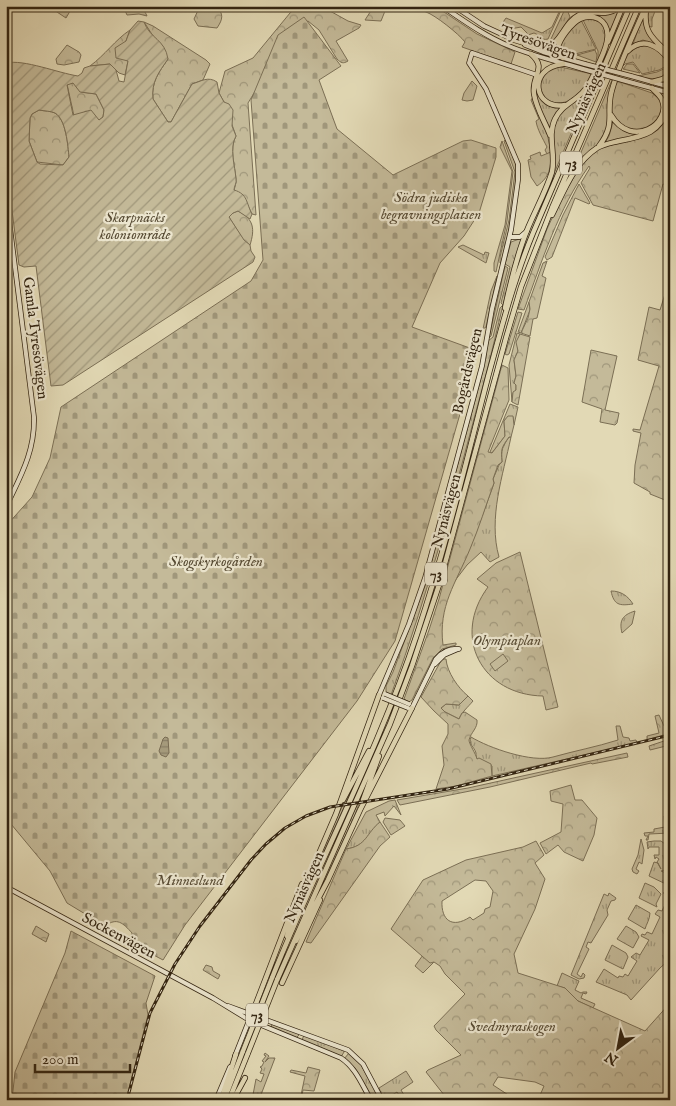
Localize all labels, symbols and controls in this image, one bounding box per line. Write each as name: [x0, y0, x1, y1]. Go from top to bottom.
street label: Tyresövägen: [497, 21, 578, 64]
street label: Nynäsvägen: [562, 60, 611, 137]
road number: 73: [560, 152, 582, 174]
park label: Södra judiska begravningsplatsen: [381, 188, 481, 225]
park label: Skarpnäcks koloniområde: [98, 208, 171, 244]
street label: Gamla Tyresövägen: [19, 276, 52, 400]
street label: Bogårdsvägen: [448, 326, 487, 416]
street label: Nynäsvägen: [427, 472, 465, 550]
park label: Skogskyrkogården: [169, 552, 263, 572]
road number: 73: [425, 562, 447, 586]
park label: Olympiaplan: [473, 631, 541, 650]
street label: Nynäsvägen: [280, 849, 329, 926]
park label: Minneslund: [156, 871, 225, 890]
street label: Sockenvägen: [79, 908, 159, 963]
road number: 73: [246, 1004, 268, 1026]
park label: Svedmyraskogen: [468, 1017, 556, 1037]
north arrow: [594, 1024, 644, 1074]
scale bar: [35, 1041, 130, 1073]
text: N: [602, 1047, 622, 1070]
text: 200 m: [42, 1050, 79, 1069]

